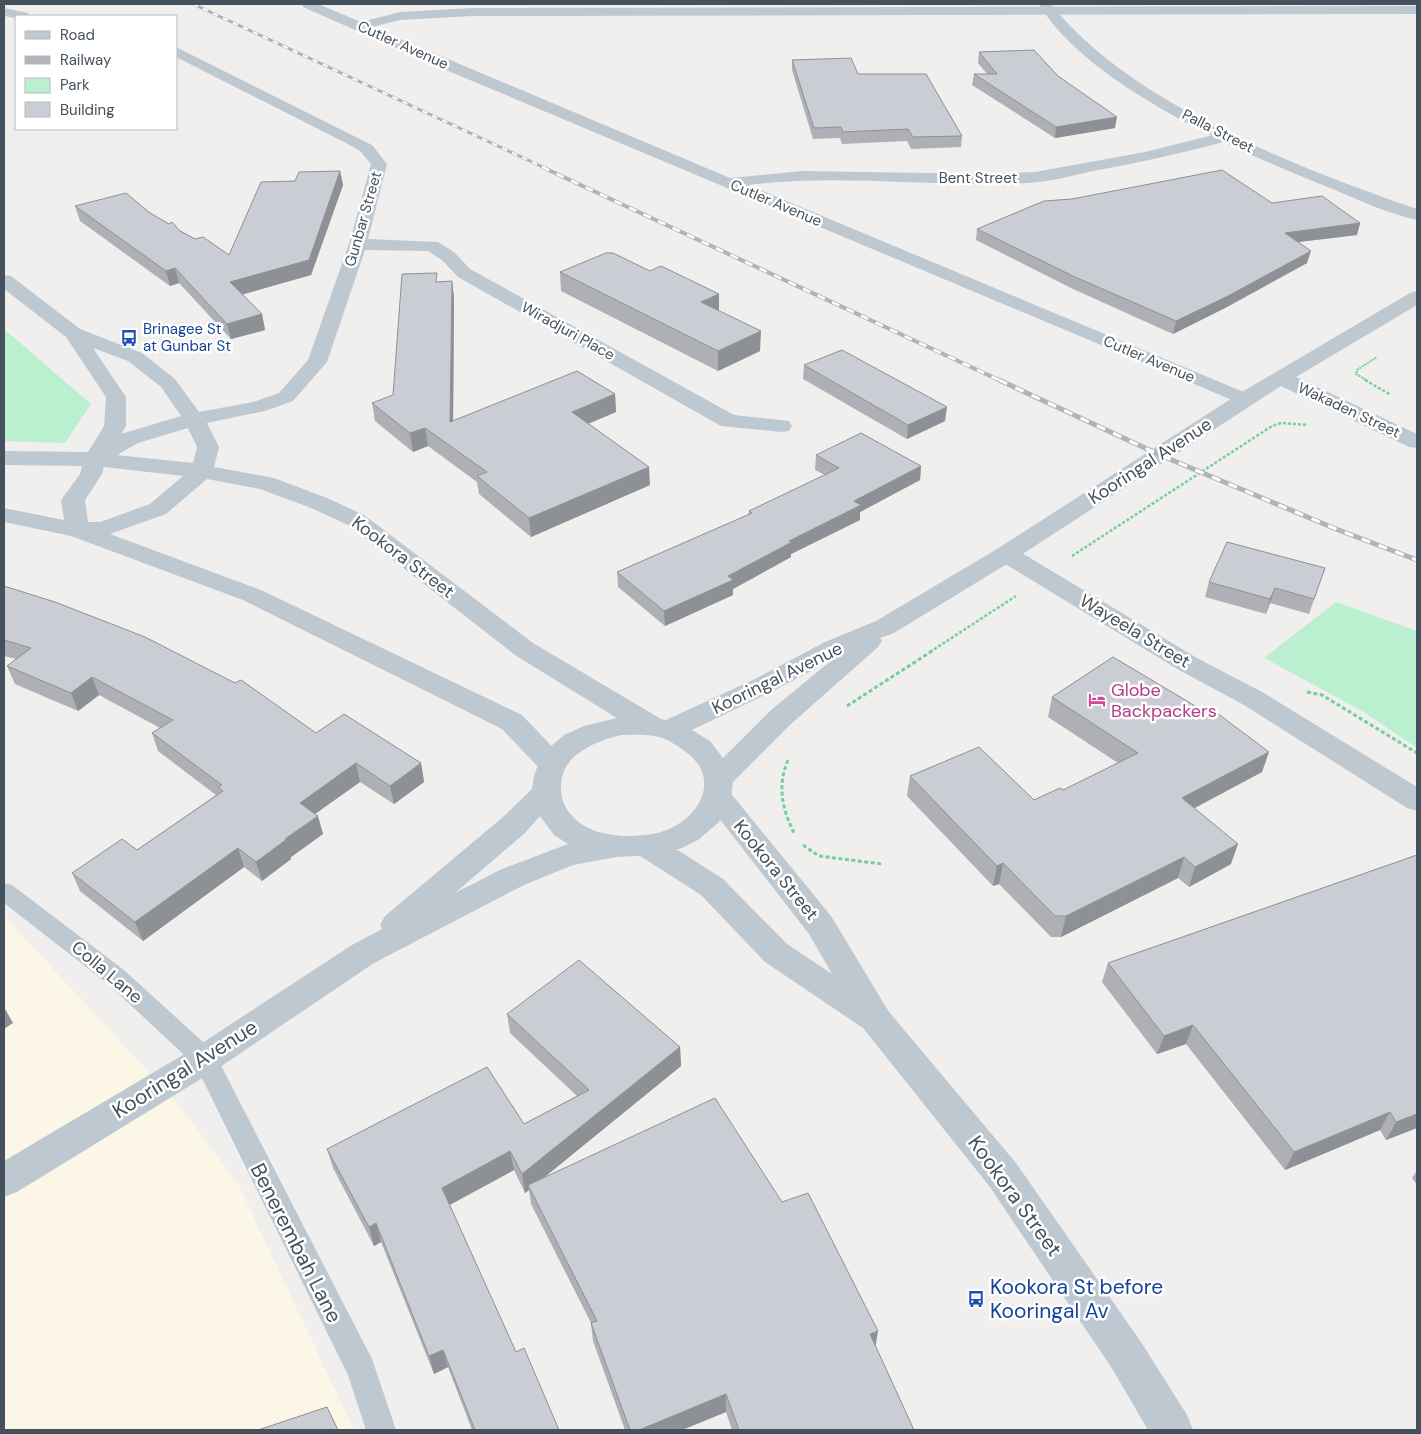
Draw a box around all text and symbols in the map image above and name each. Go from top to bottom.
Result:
legend [15,15,178,130]
street label: Cutler Avenue [354,16,452,74]
text: Road [60,25,95,45]
text: Railway [60,50,112,70]
text: Park [60,75,90,95]
text: Building [60,100,115,120]
street label: Palla Street [1179,104,1257,158]
street label: Bent Street [939,168,1017,188]
street label: Gunbar Street [340,169,386,269]
street label: Cutler Avenue [727,175,825,231]
street label: Wiradjuri Place [518,297,618,365]
place label: Brinagee St at Gunbar St [143,319,231,356]
bus stop icon: Brinagee St at Gunbar St [119,328,139,348]
street label: Cutler Avenue [1100,331,1198,387]
street label: Wakaden Street [1295,378,1403,442]
street label: Kooringal Avenue [1084,412,1216,510]
street label: Kookora Street [347,511,459,603]
street label: Wayeela Street [1075,588,1195,674]
street label: Kooringal Avenue [708,636,846,720]
place label: Globe Backpackers [1111,678,1217,723]
hotel icon: Globe Backpackers [1087,690,1107,710]
street label: Kookora Street [728,815,824,925]
street label: Colla Lane [66,935,148,1009]
street label: Kooringal Avenue [107,1013,263,1125]
street label: Kookora Street [962,1130,1068,1262]
street label: Benerembah Lane [244,1159,348,1328]
place label: Kookora St before Kooringal Av [990,1273,1163,1325]
bus stop icon: Kookora St before Kooringal Av [966,1289,986,1309]

